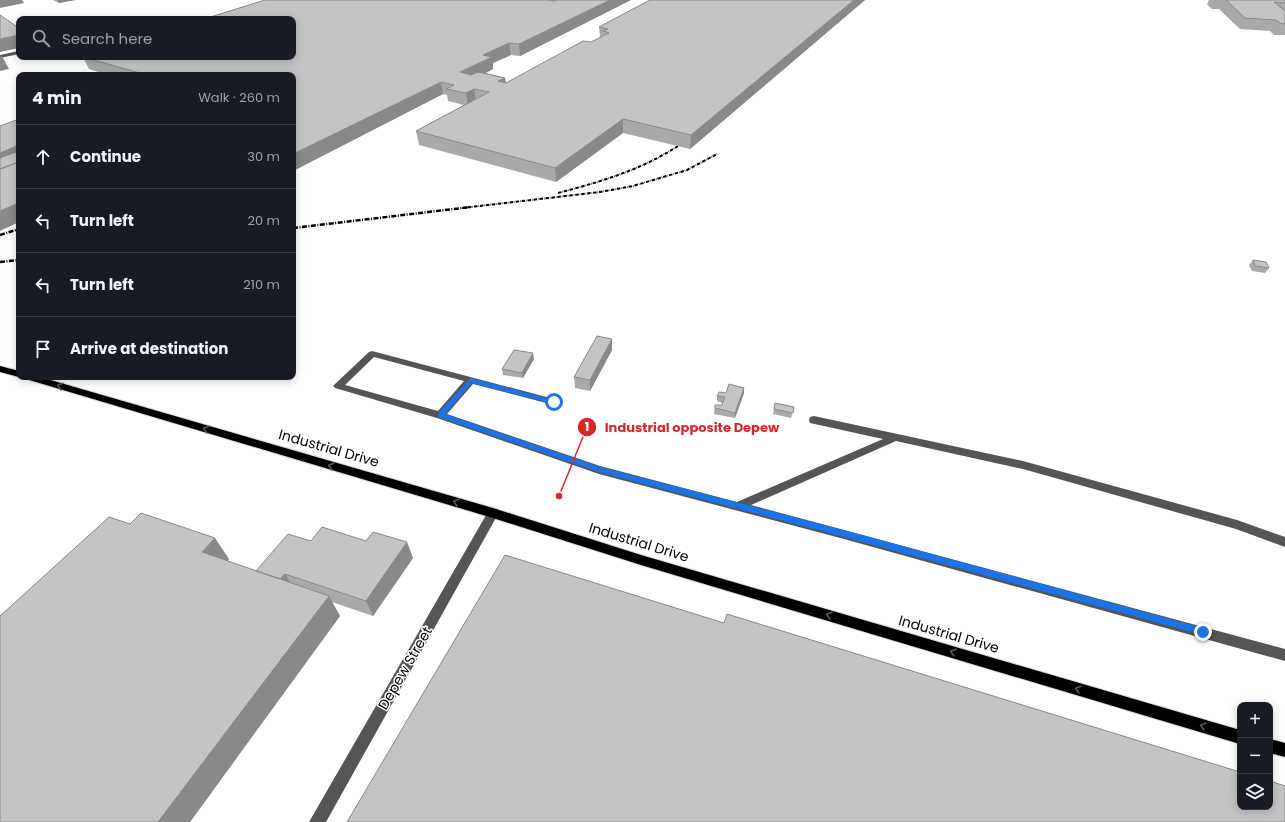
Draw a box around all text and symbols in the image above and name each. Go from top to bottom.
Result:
search box [16,16,296,60]
icon: search [30,27,52,49]
text: Search here [62,28,152,49]
text: 4 min [32,86,82,110]
text: Walk · 260 m [198,88,280,107]
icon: ahead [32,146,54,168]
text: Continue [70,146,141,167]
text: 30 m [247,147,280,166]
icon: left [32,210,54,232]
text: Turn left [70,210,134,231]
text: 20 m [247,211,280,230]
icon: left [32,274,54,296]
text: Turn left [70,274,134,295]
text: 210 m [243,275,280,294]
icon: arrive [32,338,54,360]
text: Arrive at destination [70,338,228,359]
one-way arrow [57,382,64,391]
route start [545,393,563,411]
callout: Industrial opposite Depew [577,415,787,440]
text: 1 [585,418,589,435]
text: Industrial opposite Depew [605,418,780,437]
street label: Industrial Drive [276,424,382,472]
one-way arrow [203,425,210,434]
one-way arrow [328,462,335,471]
one-way arrow [452,498,459,507]
street label: Industrial Drive [587,517,692,567]
street label: Industrial Drive [896,610,1002,658]
one-way arrow [825,611,832,620]
street label: Depew Street [373,623,437,713]
route end [1194,623,1212,641]
one-way arrow [950,648,957,657]
one-way arrow [1075,685,1082,694]
map controls [1237,702,1273,810]
button: + [1237,702,1273,738]
one-way arrow [1199,722,1206,731]
button: − [1237,738,1273,774]
button: layers [1237,774,1273,810]

